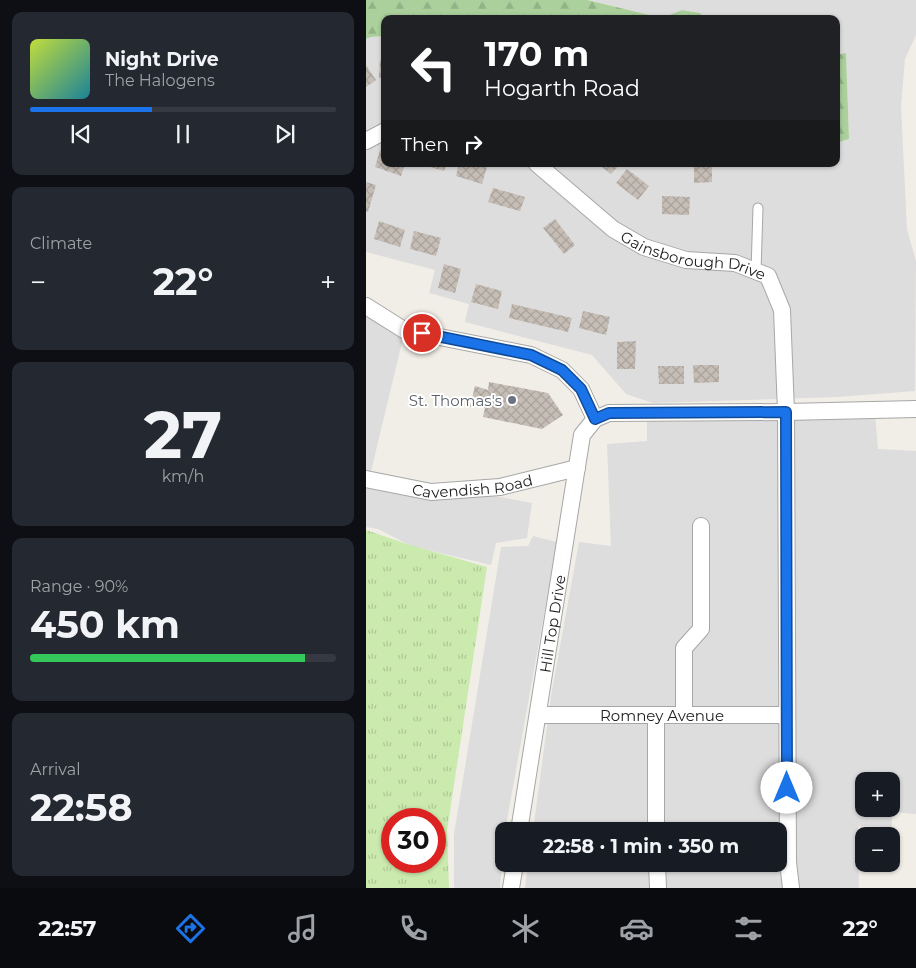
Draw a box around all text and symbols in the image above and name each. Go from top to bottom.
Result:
text: 170 m [484,32,589,75]
icon: left [401,35,466,100]
text: Night Drive [105,48,219,71]
text: The Halogens [105,71,215,90]
text: Hogarth Road [484,75,640,102]
icon: previous [67,120,95,148]
icon: pause [169,120,197,148]
icon: next [271,120,299,148]
icon: right [459,130,487,158]
text: Then [401,133,449,156]
street label: Gainsborough Drive [617,226,769,284]
text: Climate [30,234,92,253]
text: 22° [153,258,213,305]
text: − [30,265,46,299]
text: + [320,265,336,299]
pin [401,312,443,354]
icon: arrive [408,319,436,347]
place label: St. Thomas's [409,391,502,410]
marker: St. Thomas's [506,394,518,406]
text: 27 [144,395,222,474]
text: km/h [162,467,204,486]
street label: Cavendish Road [411,470,534,501]
street label: Hill Top Drive [535,573,569,674]
text: Range · 90% [30,577,128,596]
text: 450 km [30,601,180,648]
street label: Romney Avenue [600,706,724,725]
text: Arrival [30,760,80,779]
position arrow [760,761,812,813]
map controls [855,772,900,872]
button: + [855,772,900,817]
text: 22:58 [30,784,133,831]
speed limit sign: 30 [381,808,446,873]
button: − [855,827,900,872]
text: 22:58 · 1 min · 350 m [543,835,739,858]
icon: directions [173,911,208,946]
icon: music [285,911,320,946]
icon: phone [396,911,431,946]
icon: climate [508,911,543,946]
icon: car [619,911,654,946]
icon: filters [731,911,766,946]
text: 22:57 [38,915,96,942]
text: 22° [843,915,878,942]

